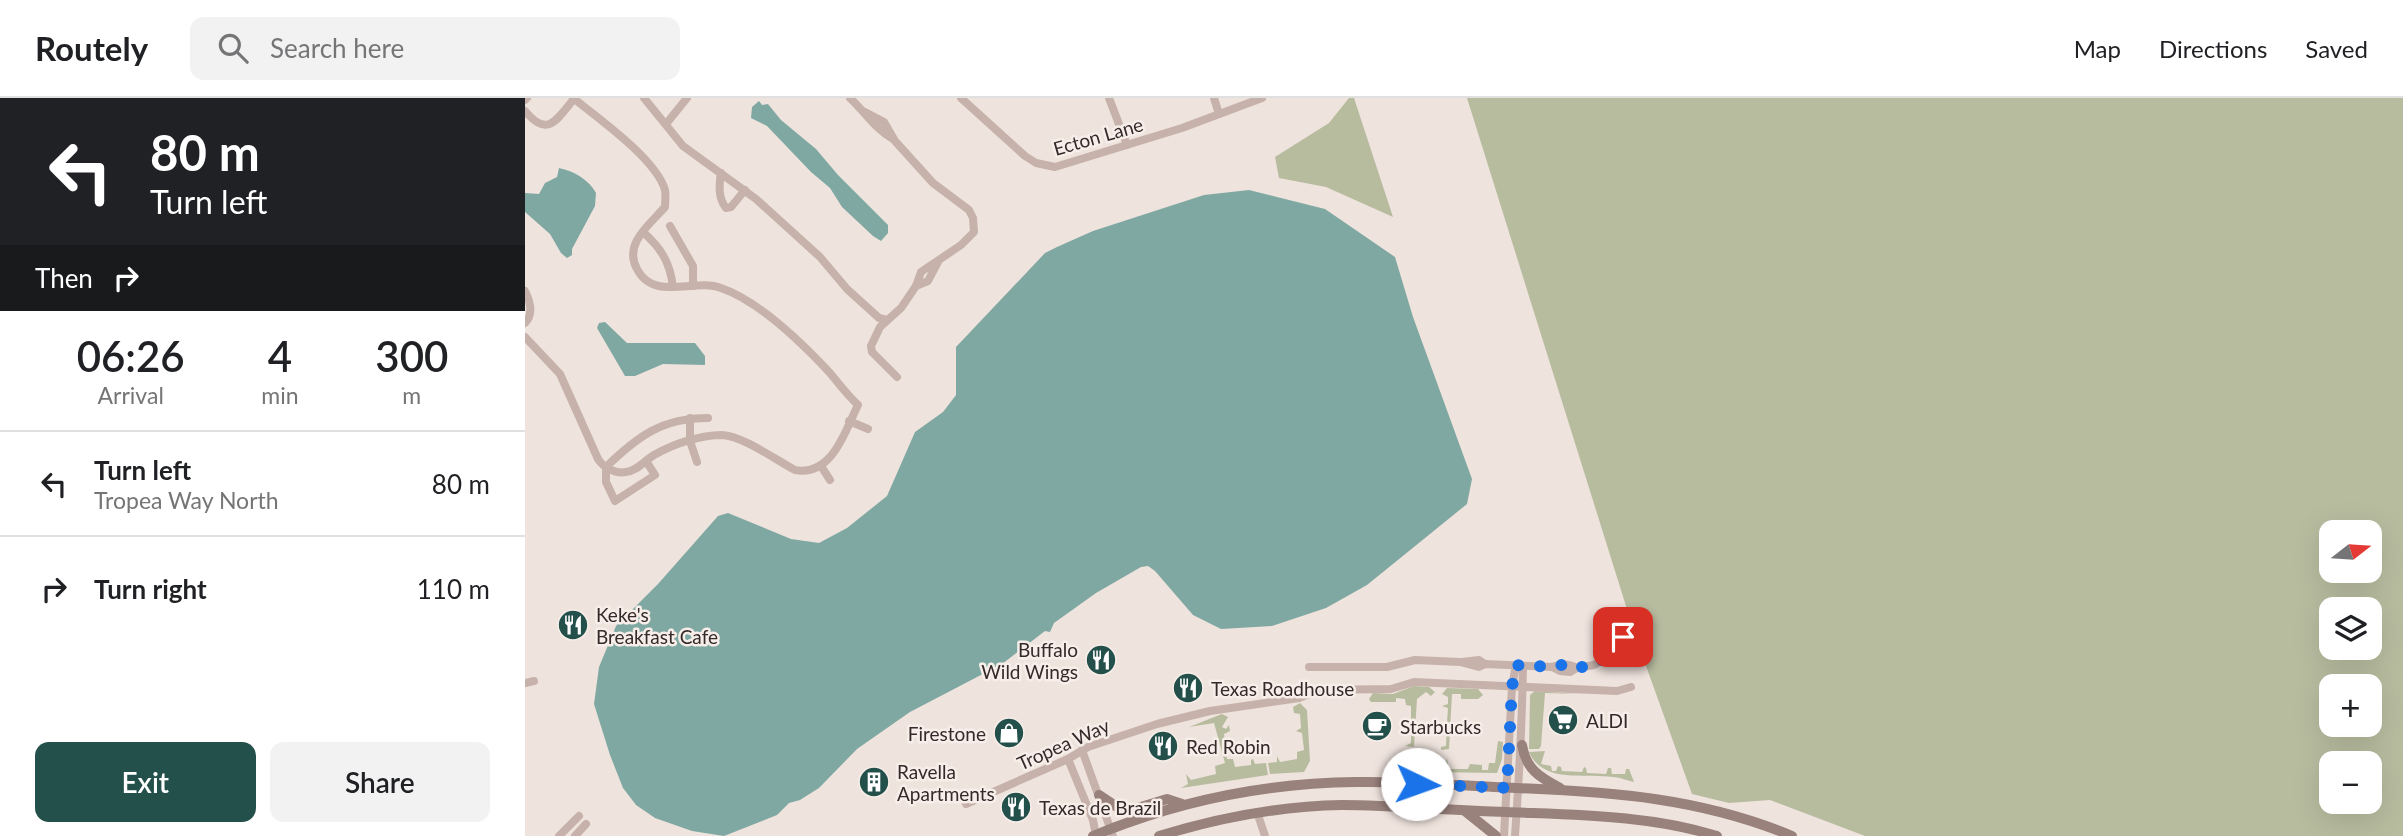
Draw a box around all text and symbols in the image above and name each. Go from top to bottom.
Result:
search box [190,17,680,80]
text: Routely [35,28,148,68]
icon: search [214,29,252,67]
text: Search here [270,32,404,64]
text: Map [2074,34,2121,63]
text: Directions [2159,34,2267,63]
text: Saved [2305,34,2368,63]
street label: Ecton Lane [1050,112,1146,160]
text: 80 m [150,123,260,181]
icon: left [35,126,126,217]
text: Turn left [150,182,267,221]
icon: right [107,259,145,297]
text: Then [35,262,93,294]
text: 06:26 [77,331,185,381]
text: 4 [268,331,292,381]
text: 300 [375,331,448,381]
text: Arrival [98,381,164,409]
text: min [261,381,299,409]
text: m [402,381,421,409]
text: Turn left [94,454,191,486]
icon: left [35,465,73,503]
text: 80 m [432,468,490,500]
text: Tropea Way North [94,486,279,514]
north arrow [2319,520,2382,583]
map controls [2319,520,2382,814]
icon: right [35,570,73,608]
text: Turn right [94,573,207,605]
text: 110 m [417,573,490,605]
button: layers [2319,597,2382,660]
place label: Keke's Breakfast Cafe [596,603,718,648]
pin [1593,607,1653,667]
restaurant icon: Keke's Breakfast Cafe [556,608,590,642]
icon: arrive [1604,618,1642,656]
place label: Buffalo Wild Wings [981,638,1078,683]
restaurant icon: Buffalo Wild Wings [1084,643,1118,677]
restaurant icon: Texas Roadhouse [1171,671,1205,705]
button: + [2319,674,2382,737]
place label: Texas Roadhouse [1211,677,1354,700]
supermarket icon: ALDI [1546,703,1580,737]
cafe icon: Starbucks [1360,709,1394,743]
place label: ALDI [1586,709,1628,732]
street label: Tropea Way [1013,713,1113,775]
place label: Starbucks [1400,715,1481,738]
shop icon: Firestone [992,716,1026,750]
place label: Firestone [908,722,986,745]
restaurant icon: Red Robin [1146,729,1180,763]
place label: Red Robin [1186,735,1271,758]
button: Exit [35,742,256,822]
button: Share [270,742,490,822]
position arrow [1380,747,1454,821]
button: − [2319,751,2382,814]
place label: Ravella Apartments [897,760,995,805]
building icon: Ravella Apartments [857,765,891,799]
restaurant icon: Texas de Brazil [999,790,1033,824]
place label: Texas de Brazil [1039,796,1161,819]

